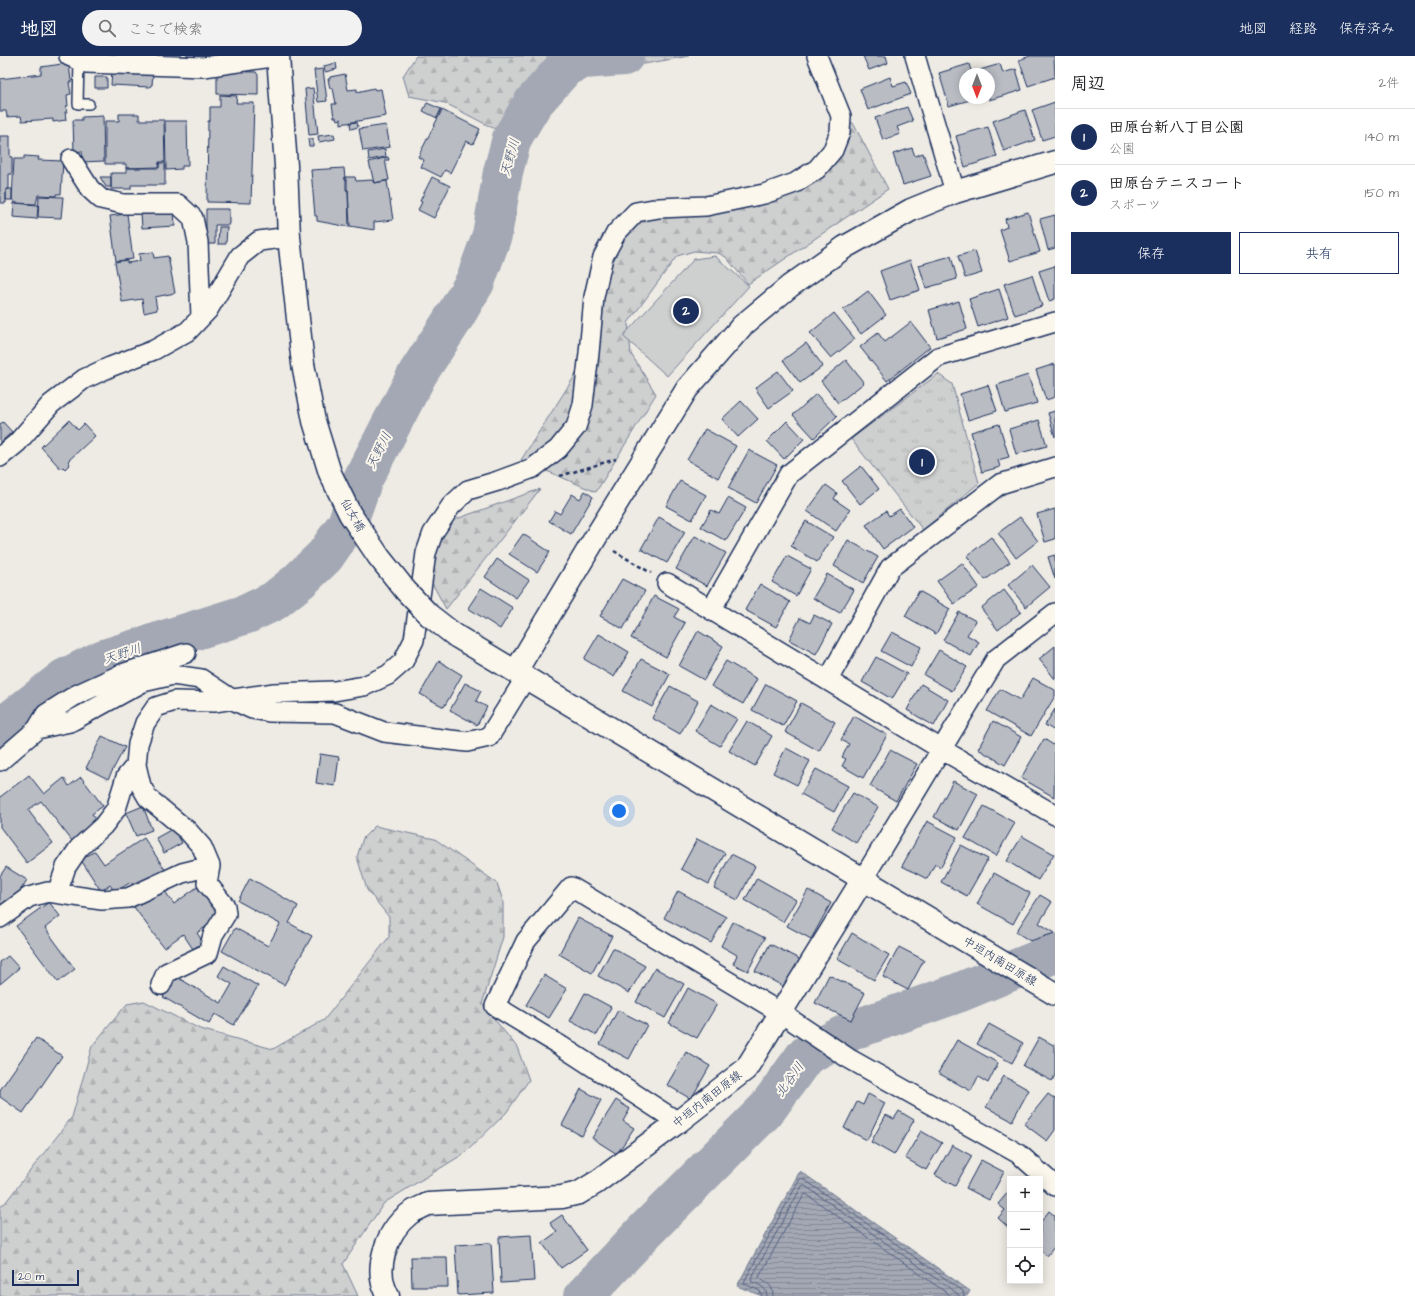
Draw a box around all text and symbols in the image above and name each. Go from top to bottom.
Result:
search box [82,10,362,46]
text: 地図 [20,16,58,43]
icon: search [96,17,118,39]
text: ここで検索 [128,19,203,40]
text: 地図 [1239,19,1267,39]
text: 経路 [1289,19,1317,39]
text: 保存済み [1339,19,1395,39]
north arrow [959,68,995,104]
text: 周辺 [1071,72,1105,96]
text: 2件 [1379,74,1399,92]
text: 田原台新八丁目公園 [1109,117,1244,138]
text: 1 [1083,128,1085,146]
text: 140 m [1365,128,1399,146]
water label: 天野川 [496,136,524,179]
text: 公園 [1109,140,1135,158]
text: 田原台テニスコート [1109,173,1244,194]
text: 2 [1080,184,1088,202]
text: 150 m [1365,184,1399,202]
text: スポーツ [1109,196,1161,214]
button: 保存 [1071,232,1231,274]
button: 共有 [1239,232,1399,274]
pin: 2 [673,296,699,326]
water label: 天野川 [362,429,396,472]
pin: 1 [909,447,935,477]
street label: 仙女橋 [336,495,369,535]
water label: 天野川 [101,639,144,669]
your location [609,801,629,821]
street label: 中垣内南田原線 [959,933,1040,990]
water label: 北谷川 [771,1059,809,1101]
street label: 中垣内南田原線 [669,1067,746,1132]
map controls [1007,1176,1043,1284]
button: + [1007,1176,1043,1212]
button: − [1007,1212,1043,1248]
button: locate [1007,1248,1043,1284]
scale bar [12,1268,79,1287]
text: 20 m [18,1269,44,1284]

